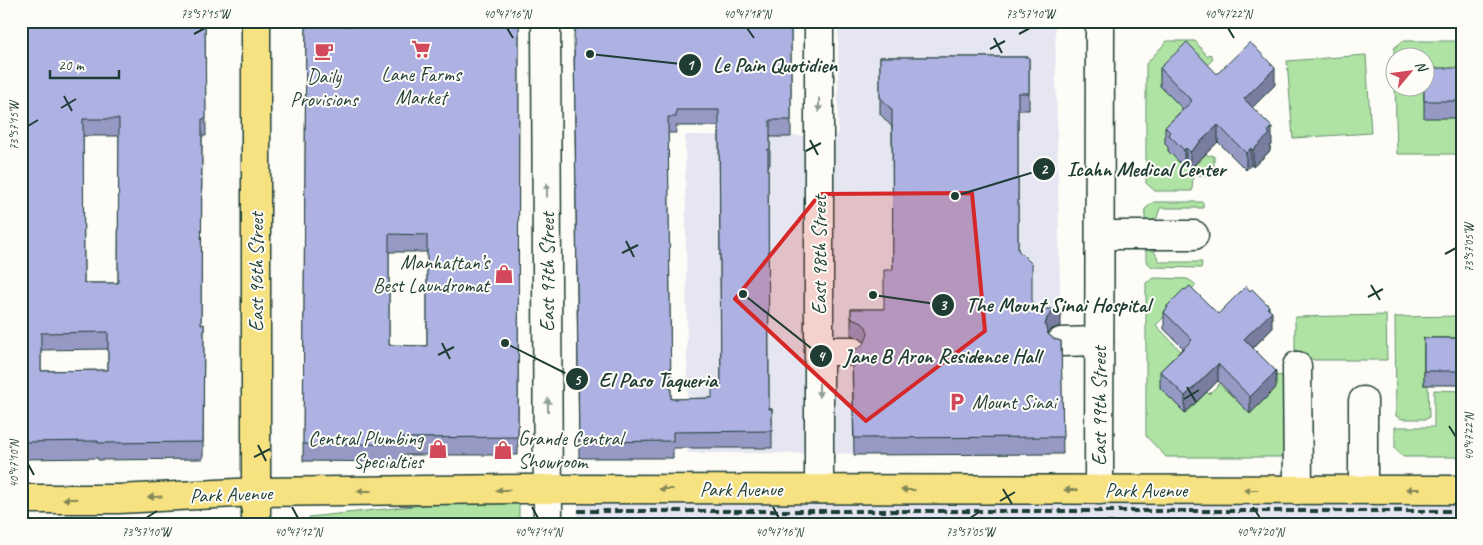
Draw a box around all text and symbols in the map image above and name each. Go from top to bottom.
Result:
text: 73°57'15"W [181,6,232,22]
text: 40°47'16"N [483,6,532,22]
text: 40°47'18"N [723,6,772,22]
text: 73°57'10"W [1006,6,1057,22]
text: 40°47'22"N [1204,6,1253,22]
supermarket icon: Lane Farms Market [410,38,432,60]
cafe icon: Daily Provisions [313,40,335,62]
callout: Le Pain Quotidien [678,47,847,83]
scale bar [50,48,119,80]
north arrow [1386,48,1436,98]
text: Le Pain Quotidien [713,52,838,78]
text: 20 m [58,56,85,75]
text: 1 [687,56,696,75]
text: N [1411,58,1432,76]
place label: Lane Farms Market [381,62,463,110]
place label: Daily Provisions [290,64,360,112]
one-way arrow [815,97,823,113]
text: 73°57'15"W [6,99,22,150]
callout: Icahn Medical Center [1031,151,1235,187]
text: Icahn Medical Center [1067,156,1228,182]
text: 2 [1041,160,1049,179]
one-way arrow [543,182,551,198]
street label: East 98th Street [807,193,832,315]
street label: East 96th Street [244,210,269,332]
street label: East 97th Street [535,210,560,332]
text: 73°57'05"W [1461,221,1477,272]
place label: Manhattan’s Best Laundromat [373,250,491,298]
shop icon: Manhattan’s Best Laundromat [493,263,515,285]
callout: The Mount Sinai Hospital [930,287,1160,323]
text: The Mount Sinai Hospital [966,292,1155,318]
text: 3 [940,296,948,315]
callout: Jane B Aron Residence Hall [808,338,1050,374]
text: Jane B Aron Residence Hall [842,343,1045,369]
street label: East 99th Street [1087,344,1112,466]
text: 4 [818,347,827,366]
callout: El Paso Taqueria [564,361,728,397]
text: El Paso Taqueria [599,367,719,393]
text: 5 [574,371,582,390]
one-way arrow [815,382,823,398]
place label: Mount Sinai [972,390,1059,415]
parking icon: Mount Sinai [946,391,968,413]
one-way arrow [544,397,552,413]
text: 40°47'22"N [1461,412,1477,461]
place label: Central Plumbing Specialties [308,426,425,474]
place label: Grande Central Showroom [518,426,626,474]
shop icon: Central Plumbing Specialties [427,438,449,460]
text: 40°47'10"N [6,439,22,488]
shop icon: Grande Central Showroom [492,439,514,461]
street label: Park Avenue [700,477,784,502]
street label: Park Avenue [1105,478,1189,503]
street label: Park Avenue [189,481,274,508]
one-way arrow [657,485,673,493]
one-way arrow [1405,485,1421,493]
one-way arrow [495,486,511,494]
one-way arrow [900,486,916,494]
one-way arrow [1062,486,1078,494]
one-way arrow [1242,486,1258,494]
one-way arrow [356,487,372,495]
one-way arrow [147,494,163,502]
one-way arrow [62,495,78,503]
text: 73°57'10"W [122,524,173,540]
text: 40°47'12"N [274,524,323,540]
text: 40°47'14"N [514,524,563,540]
text: 40°47'16"N [755,524,804,540]
text: 73°57'05"W [946,524,997,540]
text: 40°47'20"N [1236,524,1285,540]

